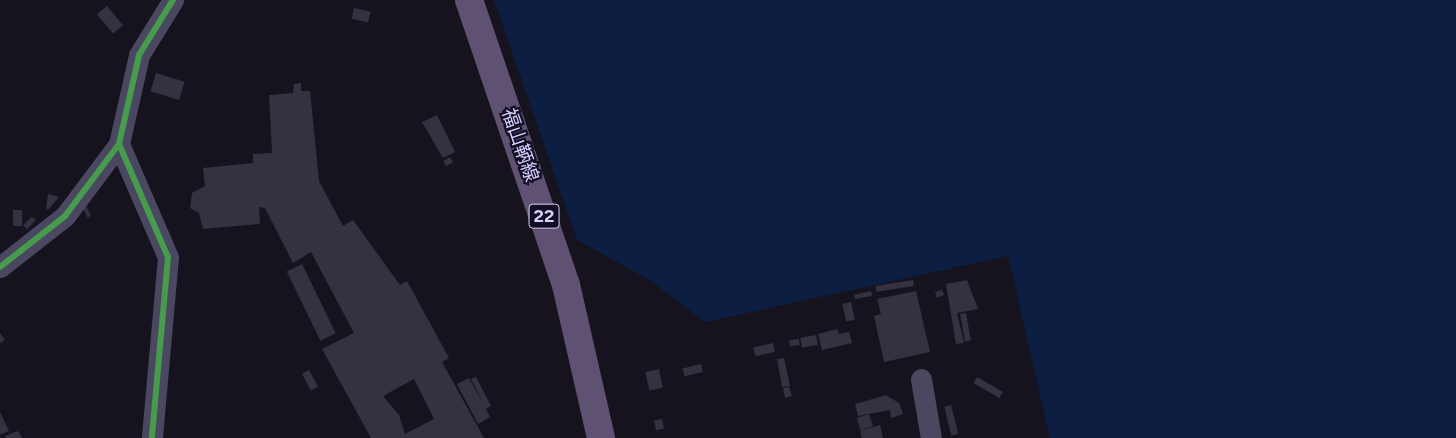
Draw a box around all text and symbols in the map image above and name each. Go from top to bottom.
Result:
street label: 福山鞆線 [497,105,543,185]
road number: 22 [528,200,560,232]

